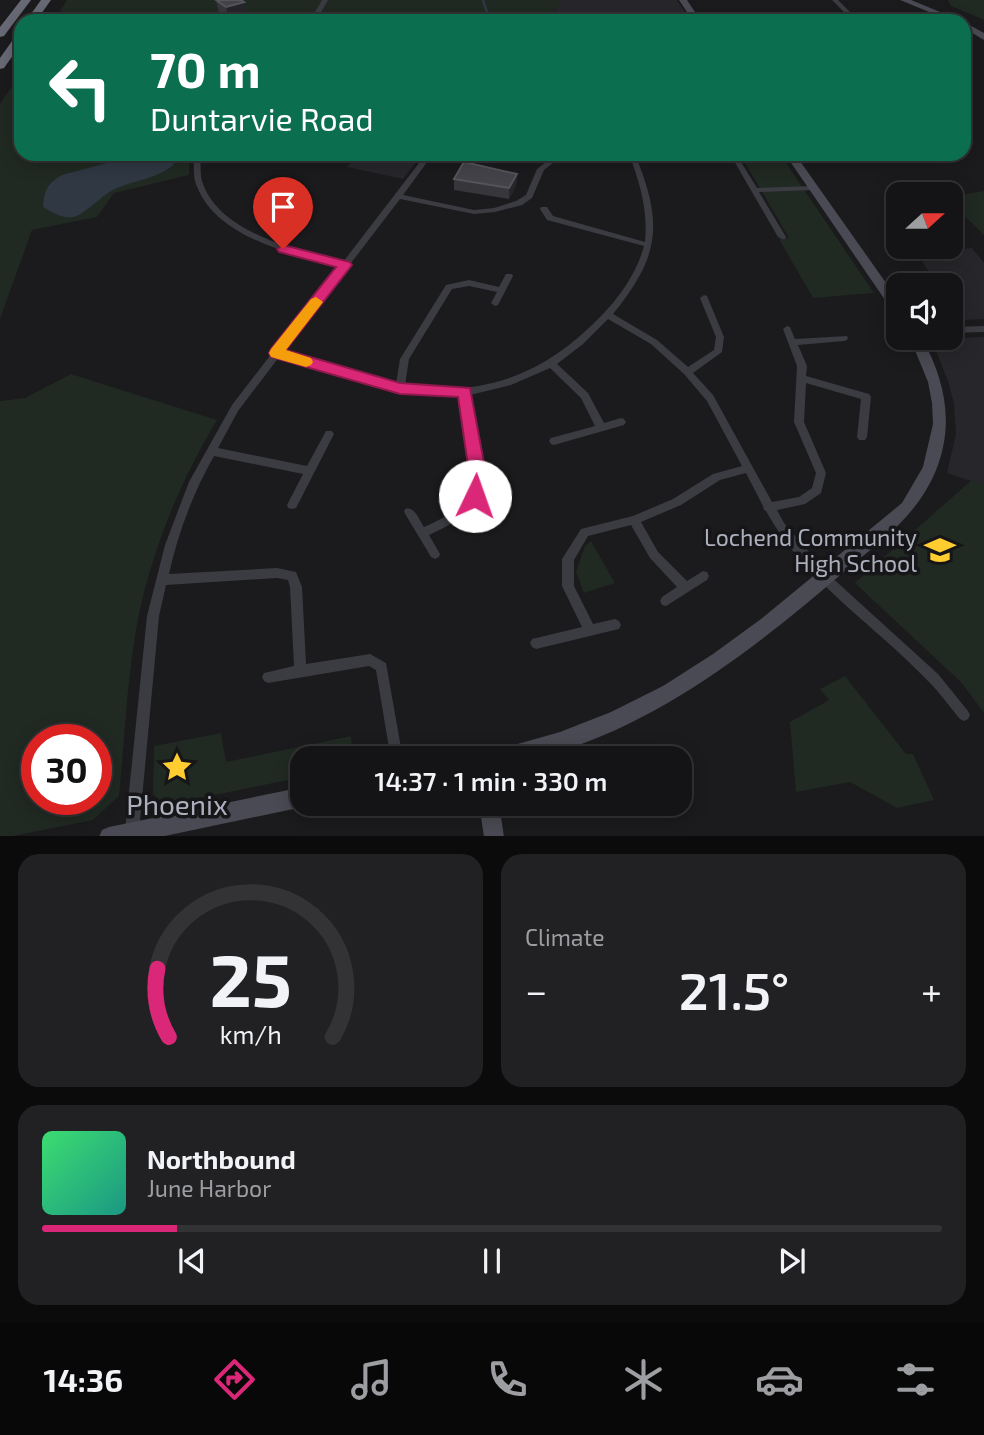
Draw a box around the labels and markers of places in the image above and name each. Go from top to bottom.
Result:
pin [253,177,313,249]
place label: Lochend Community High School [704,523,917,577]
school or university icon: Lochend Community High School [923,533,957,567]
place icon: Phoenix [160,750,194,784]
place label: Phoenix [126,787,228,821]

